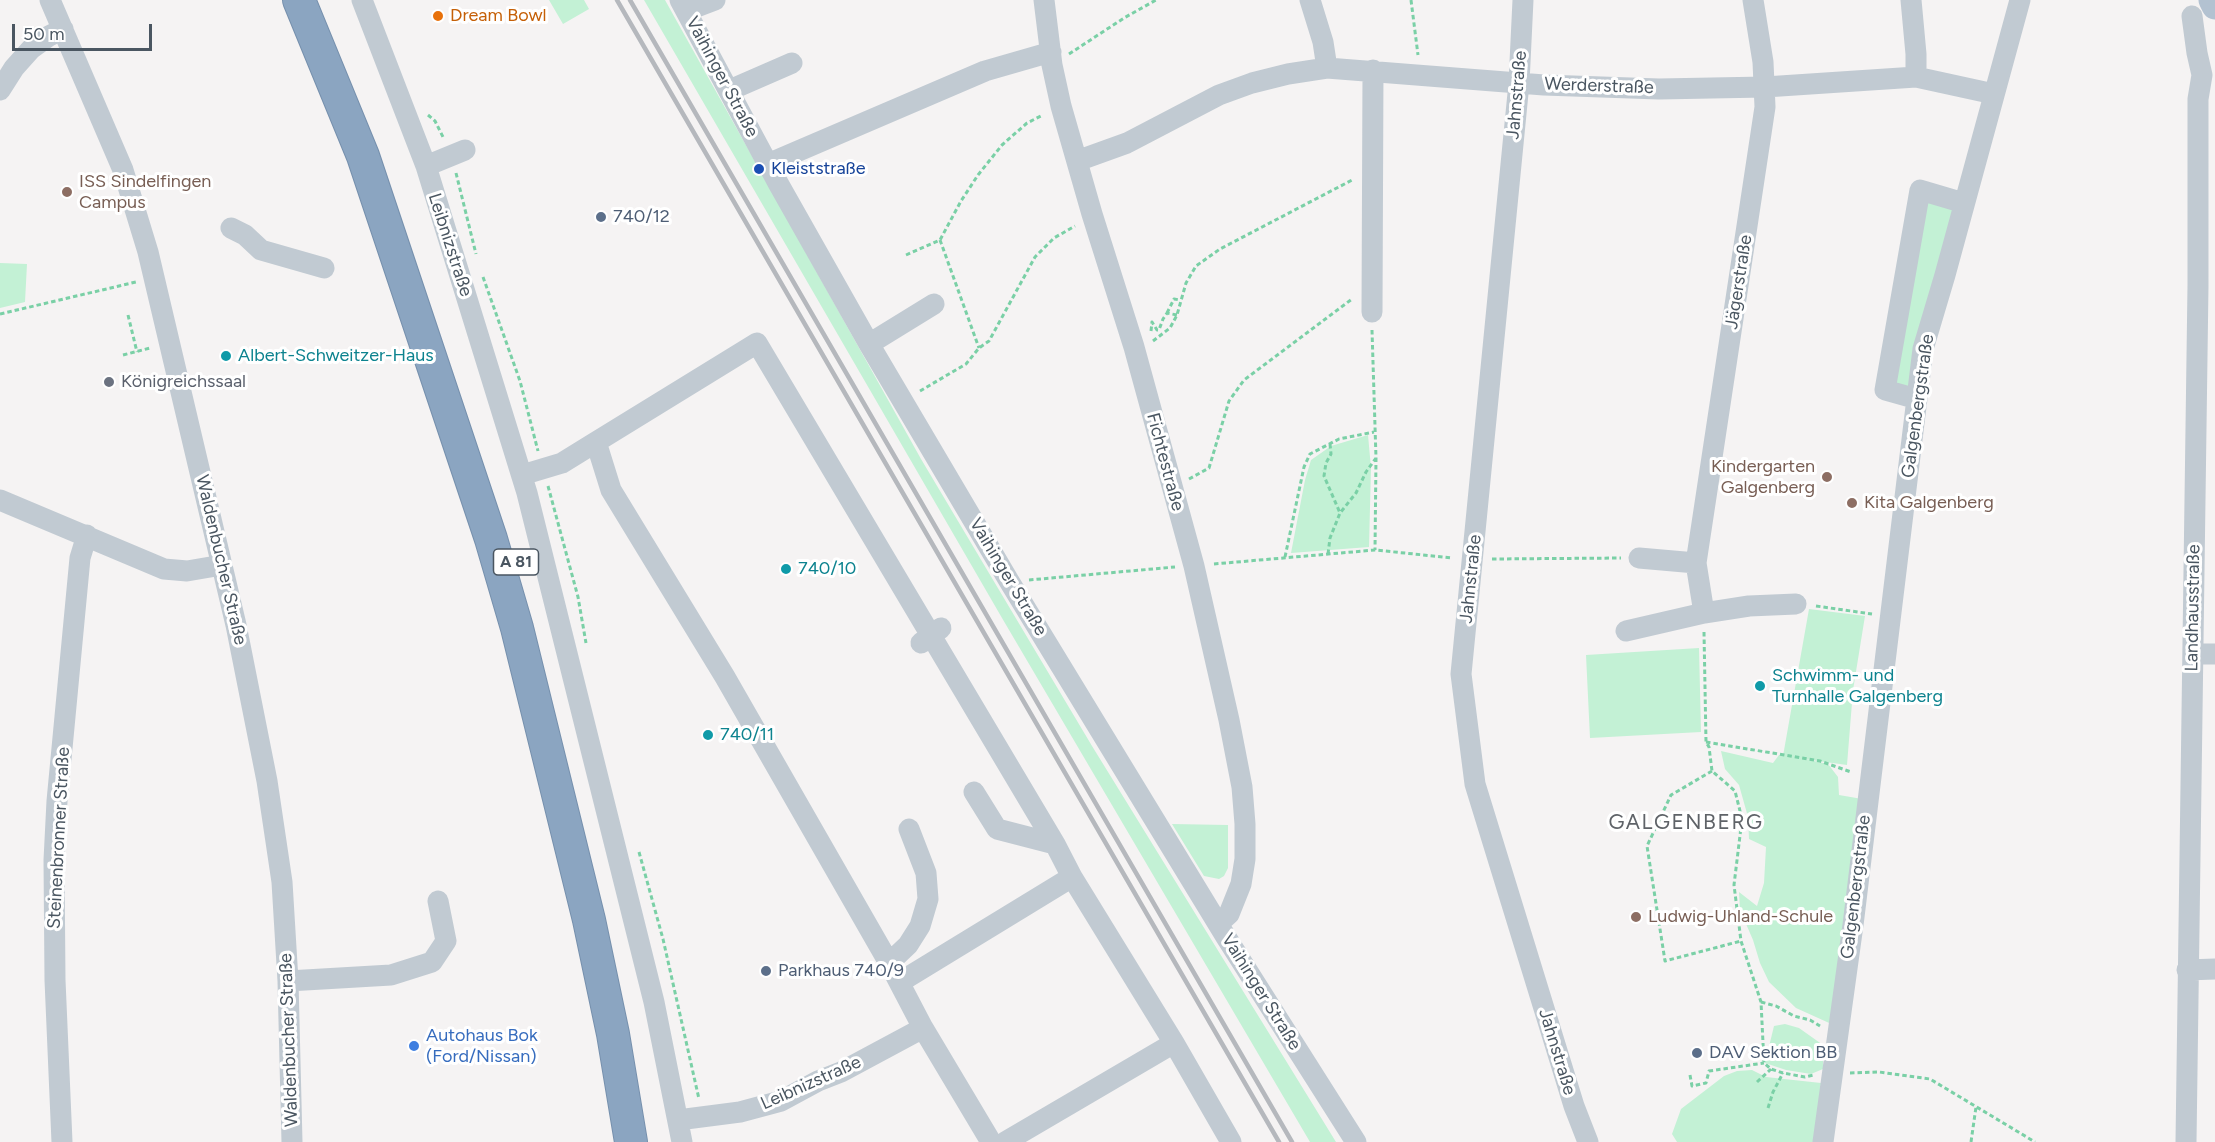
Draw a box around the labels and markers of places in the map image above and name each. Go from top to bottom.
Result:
place label: Dream Bowl [450,5,547,27]
marker: Dream Bowl [431,9,445,23]
place label: Kleiststraße [771,158,866,180]
marker: Kleiststraße [752,162,766,176]
place label: ISS Sindelfingen Campus [79,171,211,213]
marker: ISS Sindelfingen Campus [60,185,74,199]
place label: 740/12 [613,206,670,228]
marker: 740/12 [594,210,608,224]
place label: Albert-Schweitzer-Haus [238,345,434,367]
marker: Albert-Schweitzer-Haus [219,349,233,363]
place label: Königreichssaal [121,371,246,393]
marker: Königreichssaal [102,375,116,389]
place label: Kindergarten Galgenberg [1711,456,1815,498]
marker: Kindergarten Galgenberg [1820,470,1834,484]
place label: Kita Galgenberg [1864,492,1994,514]
marker: Kita Galgenberg [1845,496,1859,510]
place label: 740/10 [798,558,856,580]
marker: 740/10 [779,562,793,576]
place label: Schwimm- und Turnhalle Galgenberg [1772,665,1943,708]
marker: Schwimm- und Turnhalle Galgenberg [1753,679,1767,693]
place label: 740/11 [720,724,774,746]
marker: 740/11 [701,728,715,742]
place label: Ludwig-Uhland-Schule [1648,906,1833,928]
marker: Ludwig-Uhland-Schule [1629,910,1643,924]
place label: Parkhaus 740/9 [778,960,904,982]
marker: Parkhaus 740/9 [759,964,773,978]
place label: Autohaus Bok (Ford/Nissan) [426,1025,538,1068]
marker: Autohaus Bok (Ford/Nissan) [407,1039,421,1053]
place label: DAV Sektion BB [1709,1042,1837,1064]
marker: DAV Sektion BB [1690,1046,1704,1060]

